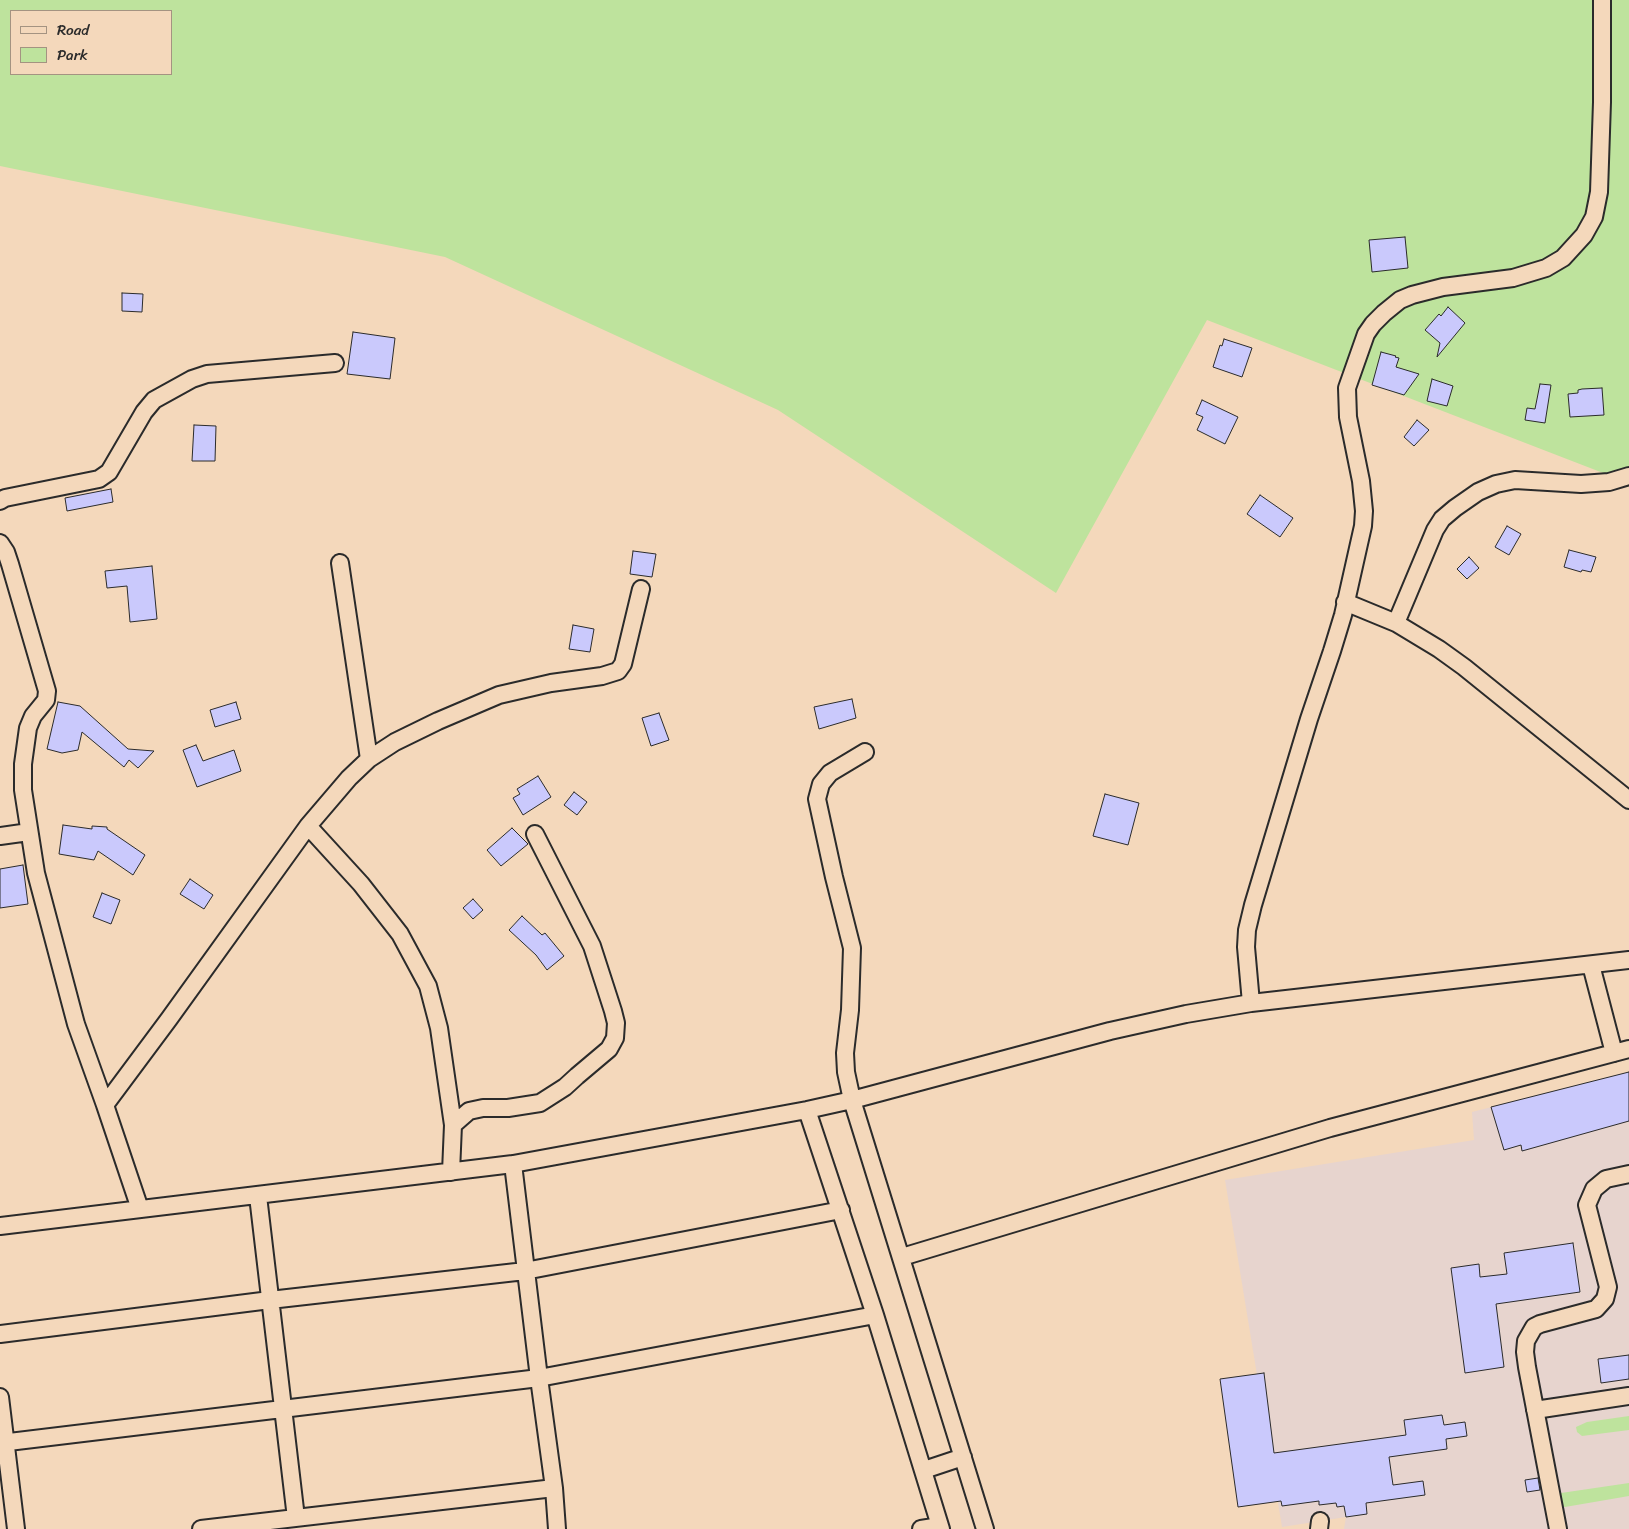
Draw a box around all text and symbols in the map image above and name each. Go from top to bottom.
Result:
legend [10,10,172,75]
text: Road [57,17,89,43]
text: Park [57,42,88,68]

